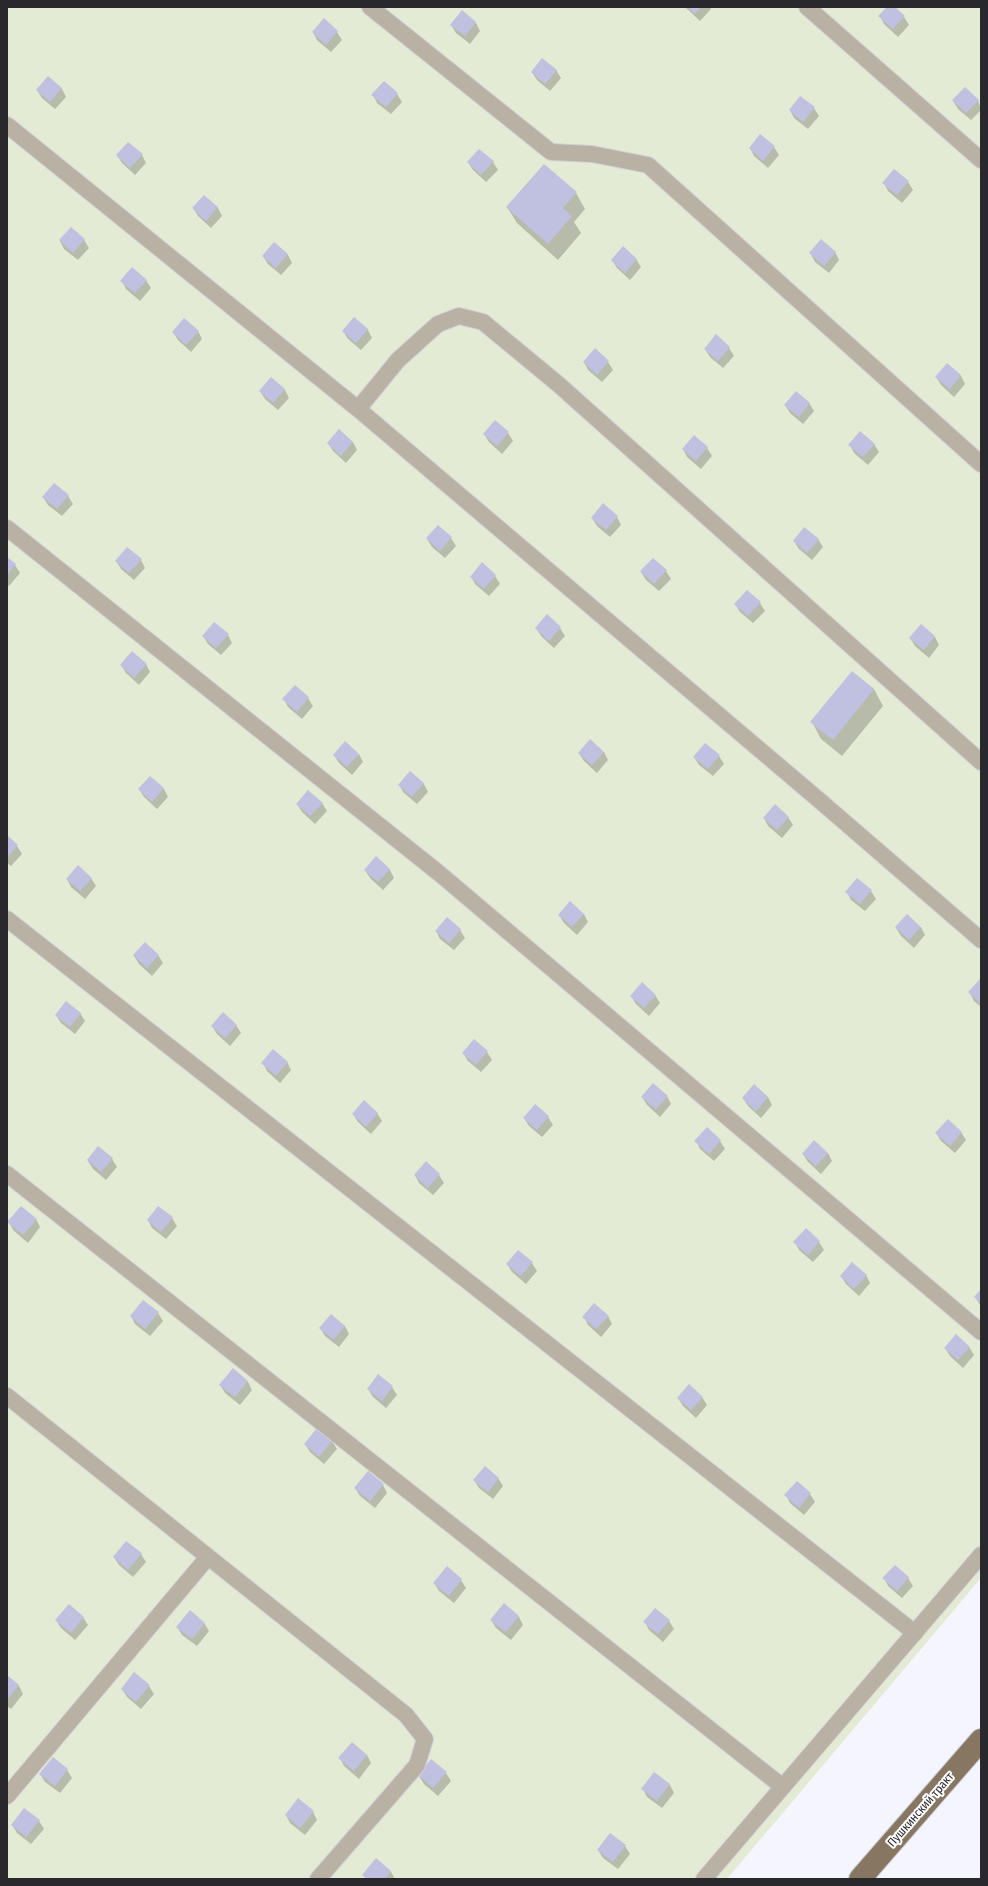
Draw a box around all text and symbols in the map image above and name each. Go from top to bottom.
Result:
street label: Пушкинский тракт [885,1770,957,1850]

